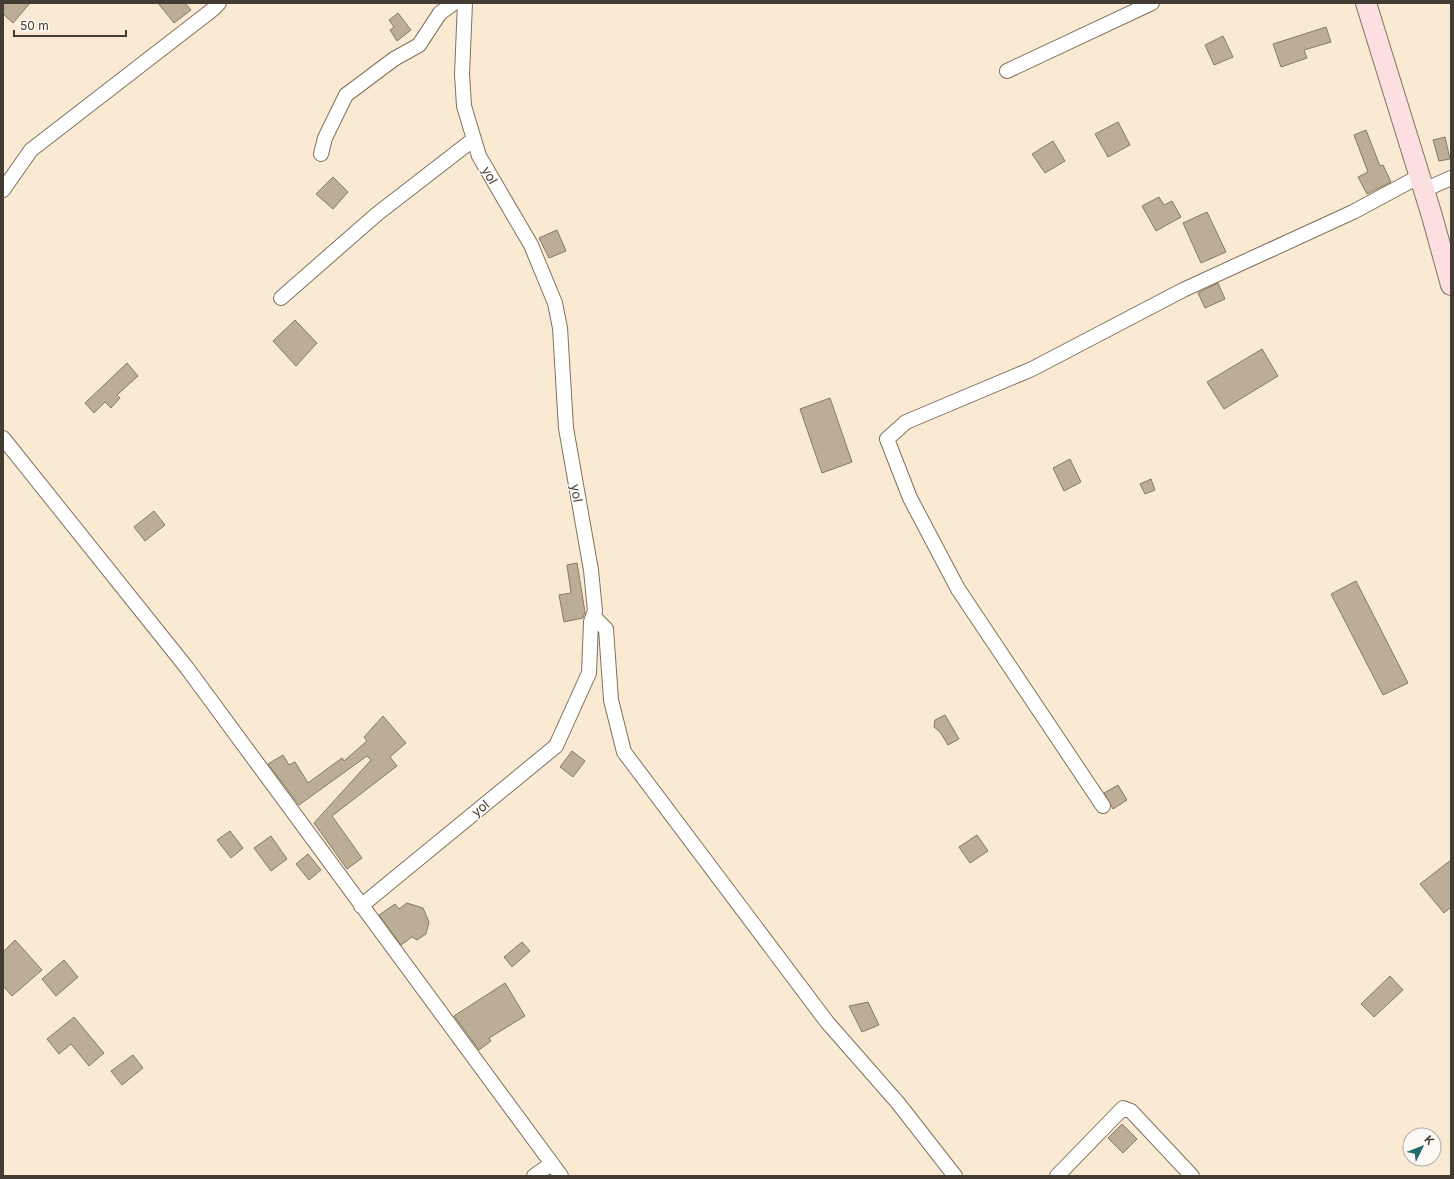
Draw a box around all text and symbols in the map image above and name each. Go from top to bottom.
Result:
scale bar [14,12,126,38]
text: 50 m [20,18,49,33]
street label: yol [479,163,501,187]
street label: yol [568,483,586,503]
street label: yol [468,796,492,820]
north arrow [1402,1127,1442,1167]
text: K [1421,1133,1437,1148]

